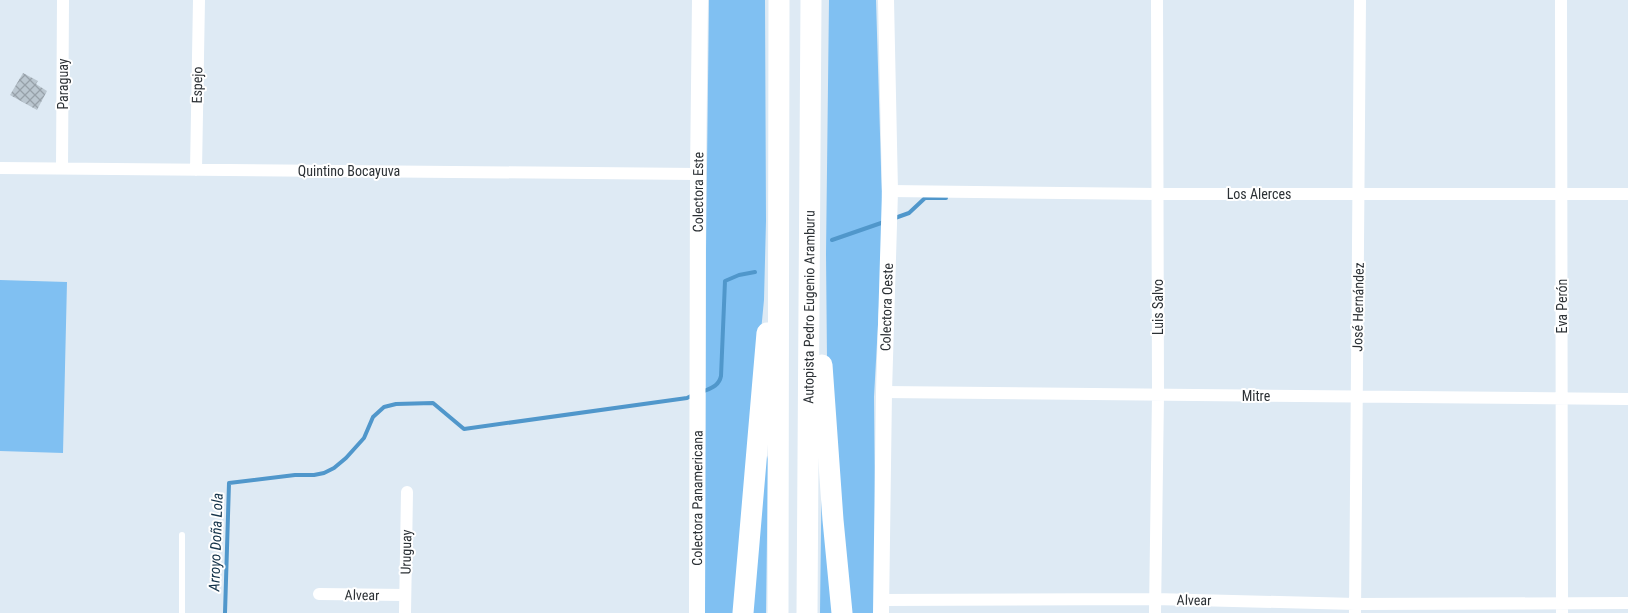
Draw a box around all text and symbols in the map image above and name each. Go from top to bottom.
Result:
street label: Paraguay [55,58,71,110]
street label: Espejo [189,66,205,104]
street label: Colectora Este [690,151,706,232]
street label: Quintino Bocayuva [298,163,400,179]
street label: Los Alerces [1227,186,1291,202]
street label: Autopista Pedro Eugenio Aramburu [800,210,818,404]
street label: Colectora Oeste [877,262,896,351]
street label: José Hernández [1349,262,1367,352]
street label: Luis Salvo [1150,279,1166,335]
street label: Eva Perón [1554,279,1570,333]
street label: Mitre [1242,388,1271,404]
street label: Colectora Panamericana [689,430,705,566]
water label: Arroyo Doña Lola [205,492,227,593]
street label: Uruguay [398,529,414,575]
street label: Alvear [344,587,380,603]
street label: Alvear [1176,592,1212,608]

